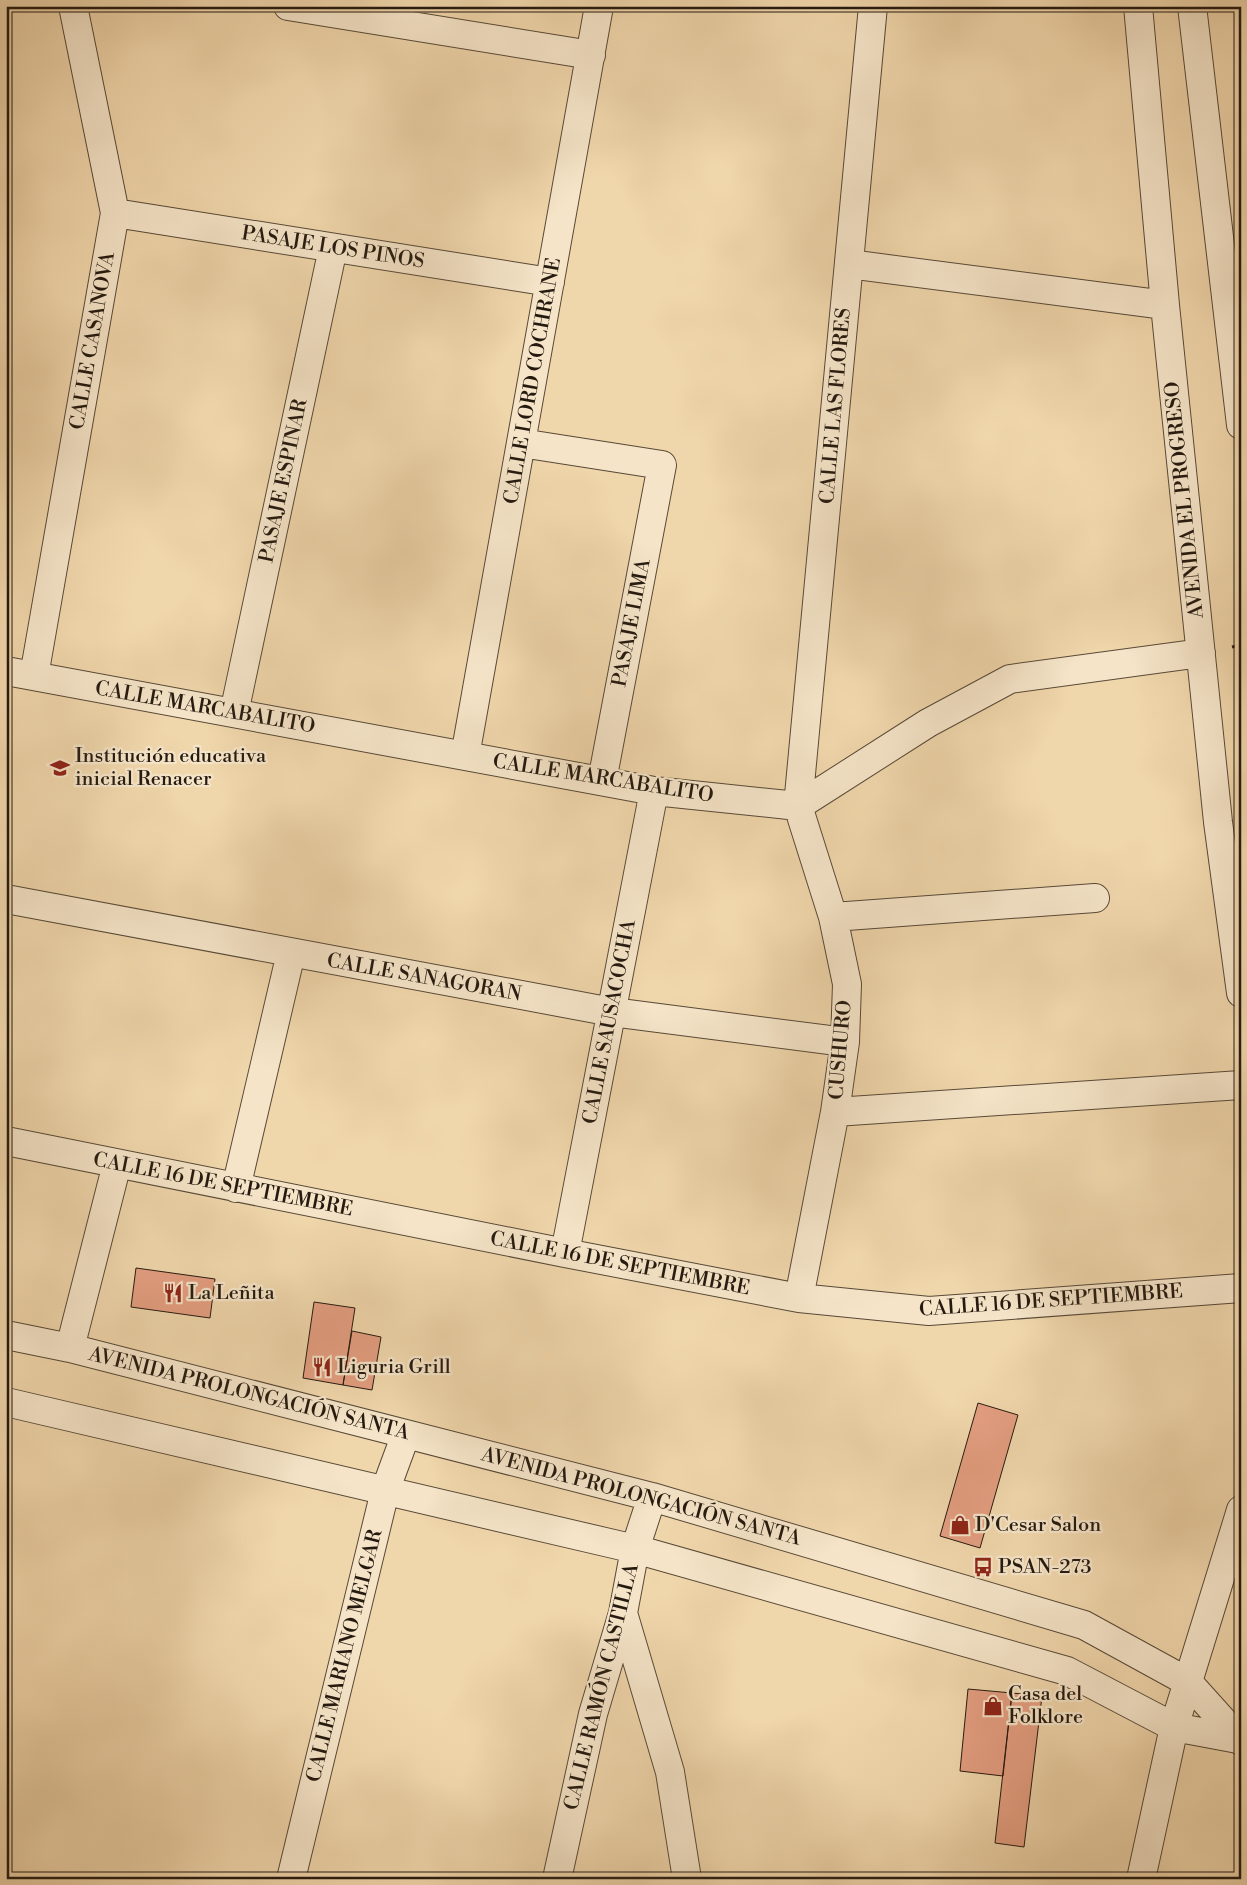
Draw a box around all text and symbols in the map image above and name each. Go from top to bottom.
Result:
street label: PASAJE LOS PINOS [240,221,426,275]
street label: CALLE CASANOVA [65,249,121,432]
street label: CALLE LORD COCHRANE [499,256,567,506]
street label: CALLE LAS FLORES [815,307,857,505]
street label: AVENIDA EL PROGRESO [1160,380,1210,621]
street label: PASAJE ESPINAR [254,396,314,565]
street label: PASAJE LIMA [607,556,657,689]
street label: CALLE MARCABALITO [93,676,317,740]
place label: Institución educativa inicial Renacer [75,744,267,792]
street label: CALLE MARCABALITO [491,749,715,809]
school or university icon: Institución educativa inicial Renacer [49,757,71,779]
street label: CALLE SAUSACOCHA [578,916,642,1126]
street label: CALLE SANAGORAN [325,949,523,1007]
street label: CUSHURO [824,999,858,1101]
street label: CALLE 16 DE SEPTIEMBRE [91,1148,355,1222]
street label: CALLE 16 DE SEPTIEMBRE [488,1227,752,1301]
street label: CALLE 16 DE SEPTIEMBRE [918,1279,1184,1323]
place label: La Leñita [188,1281,275,1306]
restaurant icon: La Leñita [162,1282,184,1304]
street label: AVENIDA PROLONGACIÓN SANTA [85,1341,413,1446]
place label: Liguria Grill [337,1355,451,1380]
restaurant icon: Liguria Grill [311,1356,333,1378]
street label: AVENIDA PROLONGACIÓN SANTA [478,1441,805,1552]
place label: D'Cesar Salon [975,1513,1101,1538]
shop icon: D'Cesar Salon [949,1514,971,1536]
street label: CALLE MARIANO MELGAR [301,1526,389,1785]
place label: PSAN-273 [998,1555,1092,1580]
bus stop icon: PSAN-273 [972,1556,994,1578]
street label: CALLE RAMÓN CASTILLA [558,1560,645,1813]
place label: Casa del Folklore [1008,1682,1083,1730]
shop icon: Casa del Folklore [982,1695,1004,1717]

